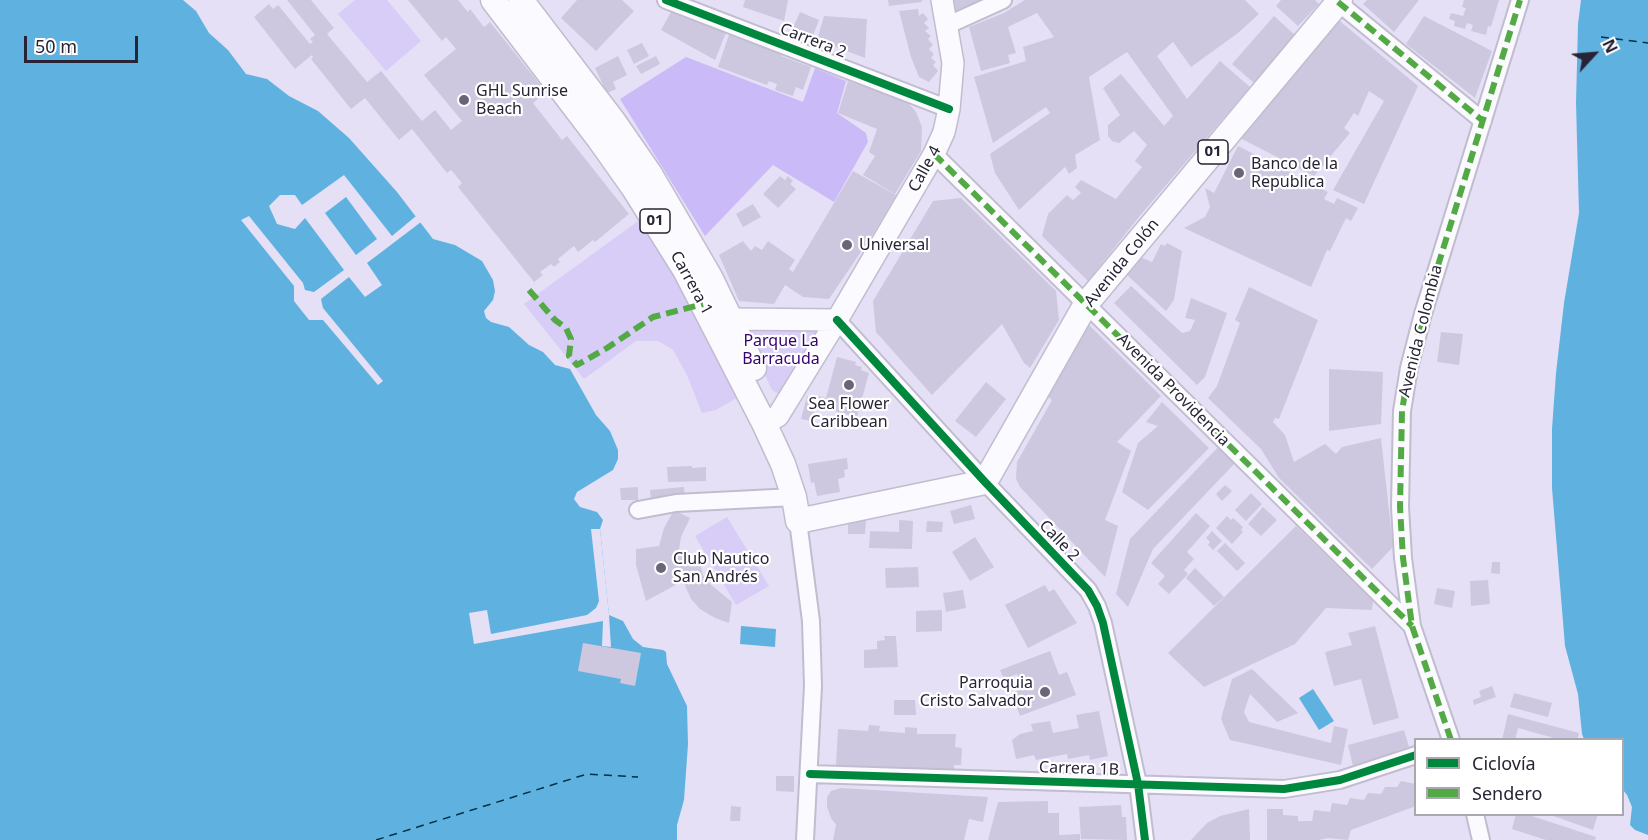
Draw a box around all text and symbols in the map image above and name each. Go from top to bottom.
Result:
street label: Carrera 2 [777,20,849,62]
scale bar [27,24,141,62]
north arrow [1564,24,1624,84]
text: 50 m [35,34,77,58]
text: N [1597,35,1623,57]
place label: GHL Sunrise Beach [476,81,568,119]
marker: GHL Sunrise Beach [457,93,471,107]
road number: 01 [1198,140,1228,164]
street label: Calle 4 [905,143,945,195]
place label: Banco de la Republica [1251,154,1338,192]
marker: Banco de la Republica [1232,166,1246,180]
road number: 01 [640,209,670,233]
street label: Avenida Colón [1081,215,1163,311]
place label: Universal [859,235,929,255]
marker: Universal [840,238,854,252]
street label: Carrera 1 [666,248,716,318]
street label: Avenida Colombia [1395,263,1447,399]
street label: Avenida Providencia [1113,330,1233,450]
park label: Parque La Barracuda [742,331,820,369]
marker: Sea Flower Caribbean [842,378,856,392]
place label: Sea Flower Caribbean [809,394,889,432]
street label: Calle 2 [1035,516,1083,566]
place label: Club Nautico San Andrés [673,549,769,587]
marker: Club Nautico San Andrés [654,561,668,575]
place label: Parroquia Cristo Salvador [920,673,1033,711]
marker: Parroquia Cristo Salvador [1038,685,1052,699]
legend [1414,738,1624,816]
text: Ciclovía [1472,751,1536,775]
street label: Carrera 1B [1039,758,1119,780]
text: Sendero [1472,781,1542,805]

